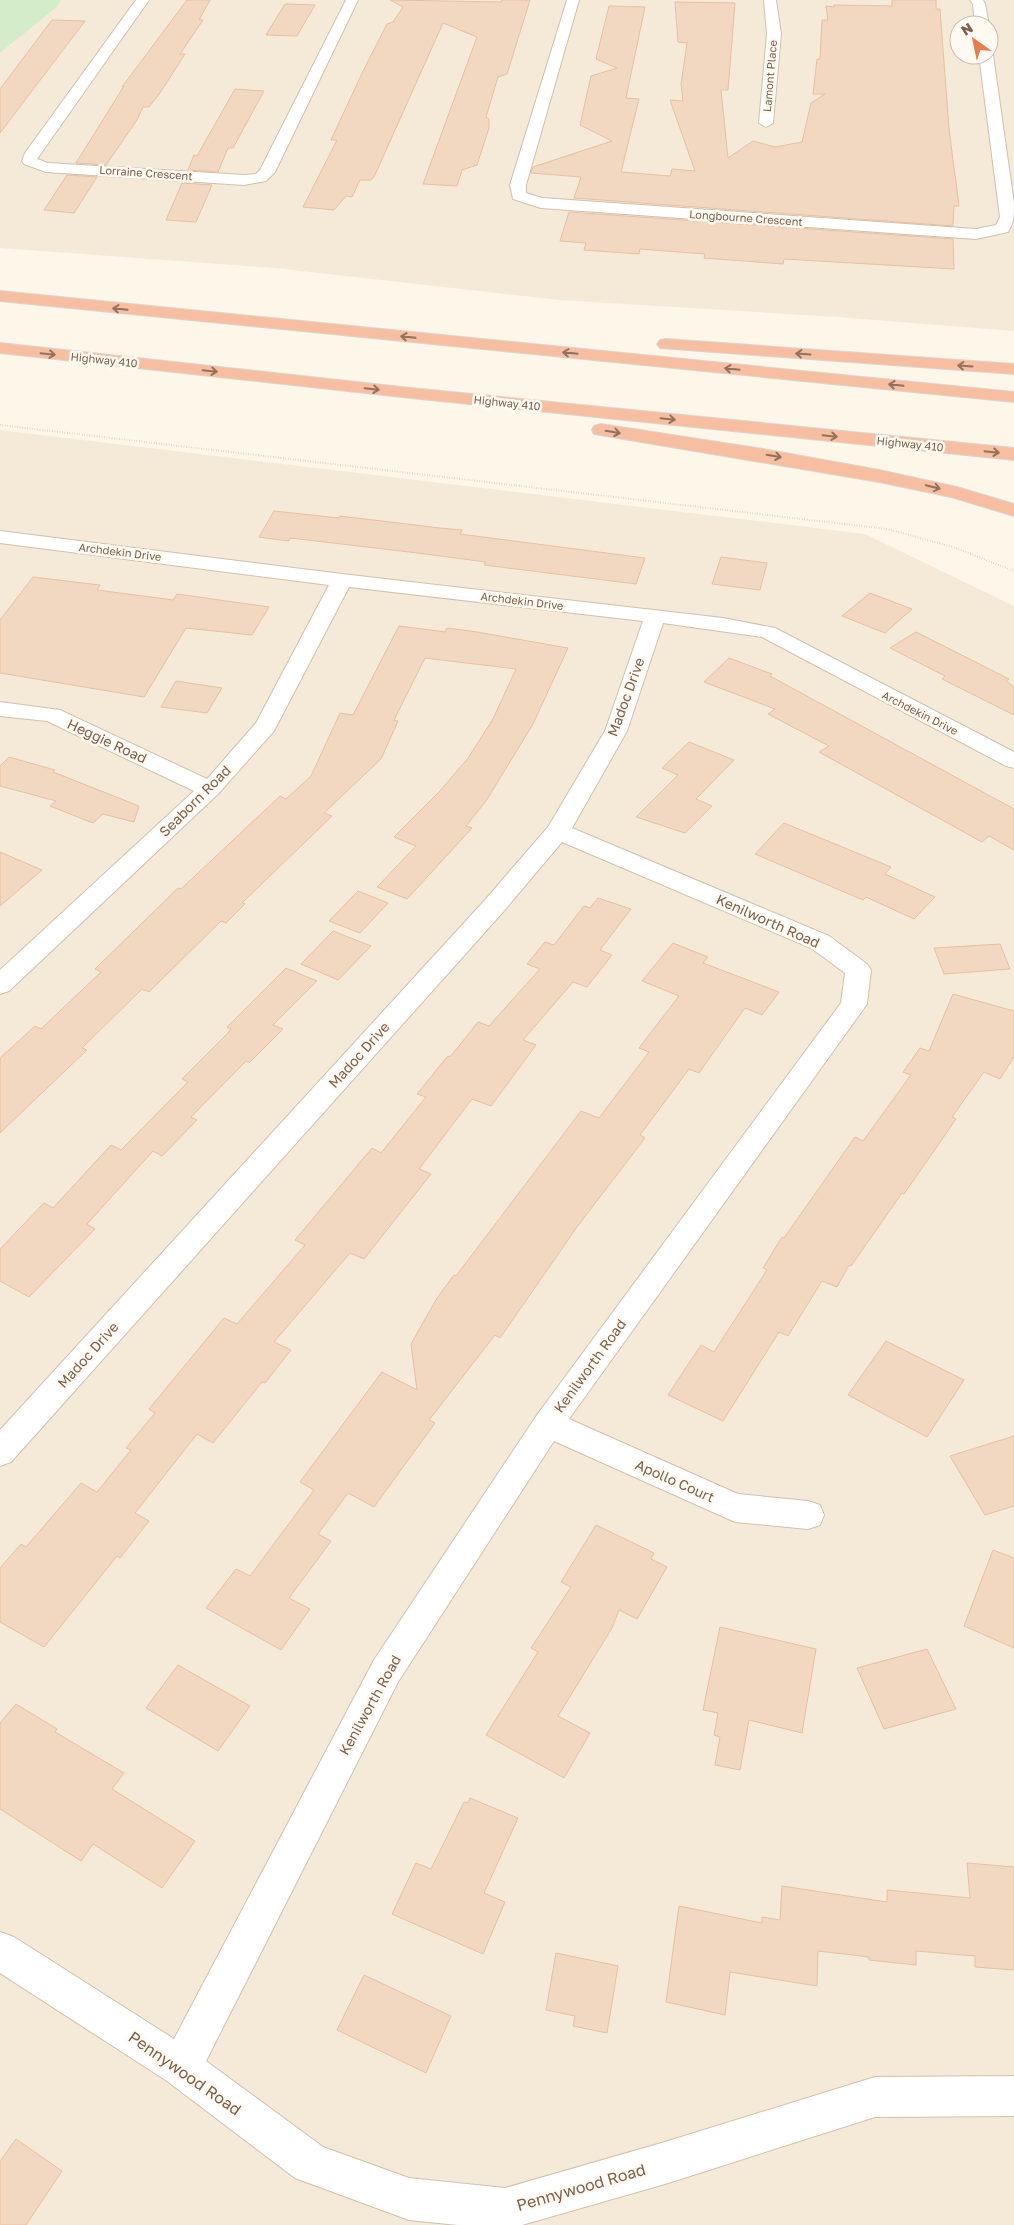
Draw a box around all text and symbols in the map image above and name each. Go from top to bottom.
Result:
north arrow [949,15,999,65]
text: N [958,19,976,39]
street label: Lamont Place [760,39,779,112]
street label: Lorraine Crescent [99,163,193,182]
street label: Longbourne Crescent [689,207,803,228]
one-way arrow [112,304,128,314]
one-way arrow [401,332,417,342]
one-way arrow [562,348,578,358]
one-way arrow [40,349,56,358]
street label: Highway 410 [70,350,138,369]
one-way arrow [796,350,812,359]
one-way arrow [958,361,974,370]
one-way arrow [724,364,740,374]
one-way arrow [202,366,218,376]
one-way arrow [888,380,904,390]
one-way arrow [363,384,379,394]
street label: Highway 410 [473,393,541,412]
one-way arrow [660,414,676,424]
one-way arrow [605,427,621,437]
one-way arrow [822,431,838,440]
street label: Highway 410 [876,434,944,453]
one-way arrow [983,447,999,457]
one-way arrow [765,452,781,462]
one-way arrow [925,482,941,492]
street label: Archdekin Drive [78,540,162,563]
street label: Archdekin Drive [480,589,564,612]
street label: Madoc Drive [603,655,648,739]
street label: Archdekin Drive [880,688,960,737]
street label: Heggie Road [65,715,150,766]
street label: Seaborn Road [155,761,234,840]
street label: Kenilworth Road [714,890,823,951]
street label: Madoc Drive [325,1018,393,1091]
street label: Kenilworth Road [550,1316,629,1416]
street label: Madoc Drive [54,1318,122,1391]
street label: Apollo Court [633,1456,717,1506]
street label: Kenilworth Road [335,1652,404,1758]
street label: Pennywood Road [125,2027,245,2119]
street label: Pennywood Road [514,2159,648,2215]

